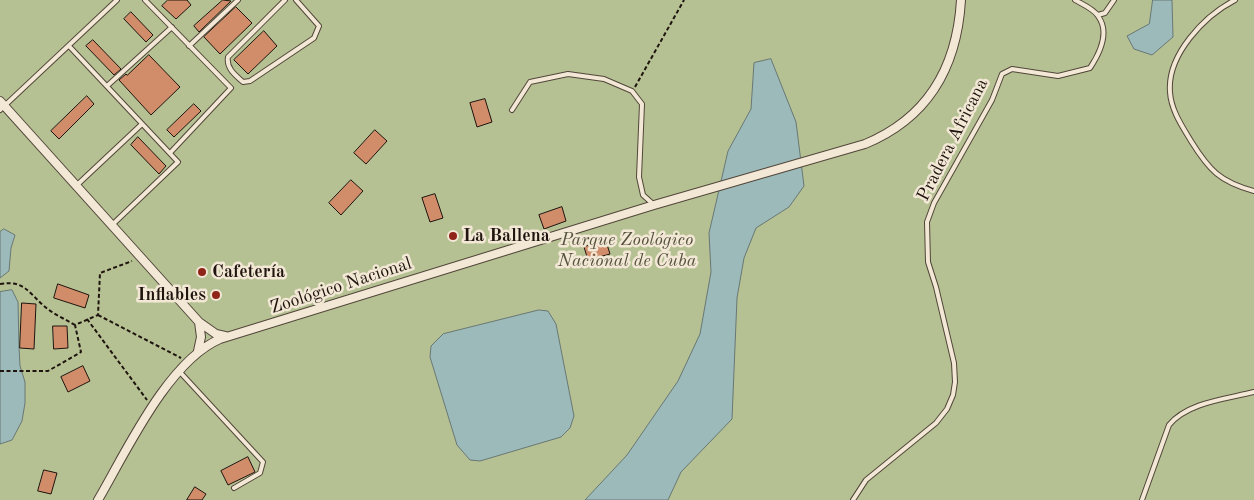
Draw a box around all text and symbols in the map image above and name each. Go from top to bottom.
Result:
street label: Pradera Africana [913,75,993,205]
place label: La Ballena [463,225,550,247]
park label: Parque Zoológico Nacional de Cuba [558,229,696,272]
marker: La Ballena [447,230,459,242]
street label: Zoológico Nacional [267,253,415,319]
place label: Cafetería [212,261,285,283]
marker: Cafetería [196,266,208,278]
place label: Inflables [137,284,206,306]
marker: Inflables [210,289,222,301]

